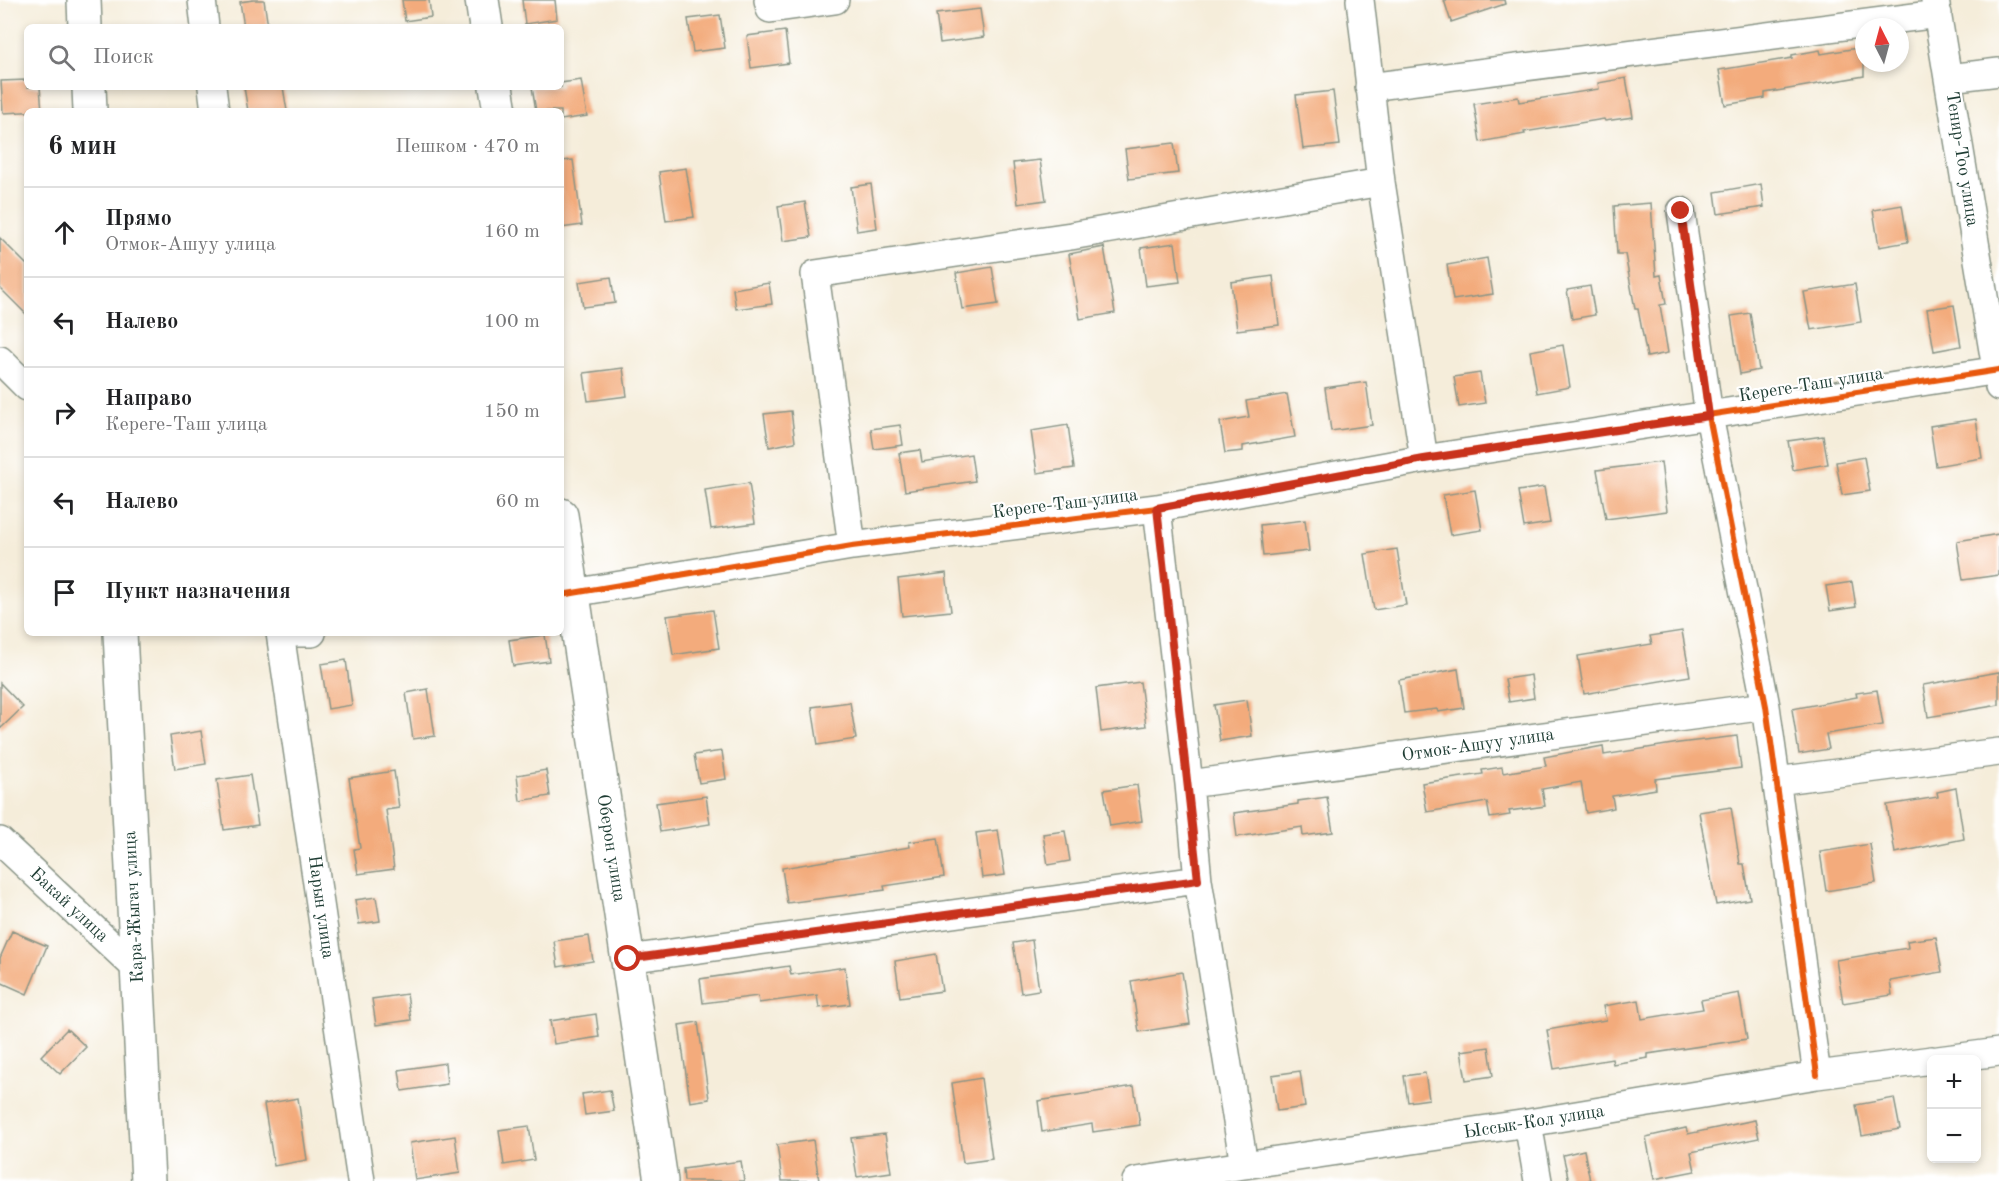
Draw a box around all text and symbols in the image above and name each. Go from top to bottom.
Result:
north arrow [1855,18,1909,72]
search box [24,24,564,90]
icon: search [45,41,78,74]
text: Поиск [93,46,154,68]
street label: Тенир-Тоо улица [1942,90,1982,228]
text: 6 мин [48,134,117,160]
text: Пешком · 470 m [395,137,540,157]
route end [1667,197,1693,223]
text: Прямо [105,208,172,230]
icon: ahead [48,216,81,249]
text: 160 m [484,222,540,242]
text: Отмок-Ашуу улица [105,235,276,255]
icon: left [48,306,81,339]
text: Налево [105,311,178,333]
text: 100 m [484,312,540,332]
street label: Кереге-Таш улица [1737,365,1885,405]
text: Направо [105,388,192,410]
icon: right [48,396,81,429]
text: 150 m [484,402,540,422]
text: Кереге-Таш улица [105,415,268,435]
icon: left [48,486,81,519]
street label: Кереге-Таш улица [991,486,1139,522]
text: Налево [105,491,178,513]
text: 60 m [495,492,540,512]
icon: arrive [48,576,81,609]
text: Пункт назначения [105,581,291,603]
street label: Отмок-Ашуу улица [1401,725,1555,765]
street label: Оберон улица [594,793,628,903]
street label: Кара-Жыгач улица [121,830,147,983]
street label: Нарын улица [305,854,337,960]
street label: Бакай улица [26,864,112,946]
route start [614,945,640,971]
map controls [1927,1055,1981,1163]
button: + [1927,1055,1981,1109]
street label: Ыссык-Кол улица [1462,1102,1606,1142]
button: − [1927,1109,1981,1163]

